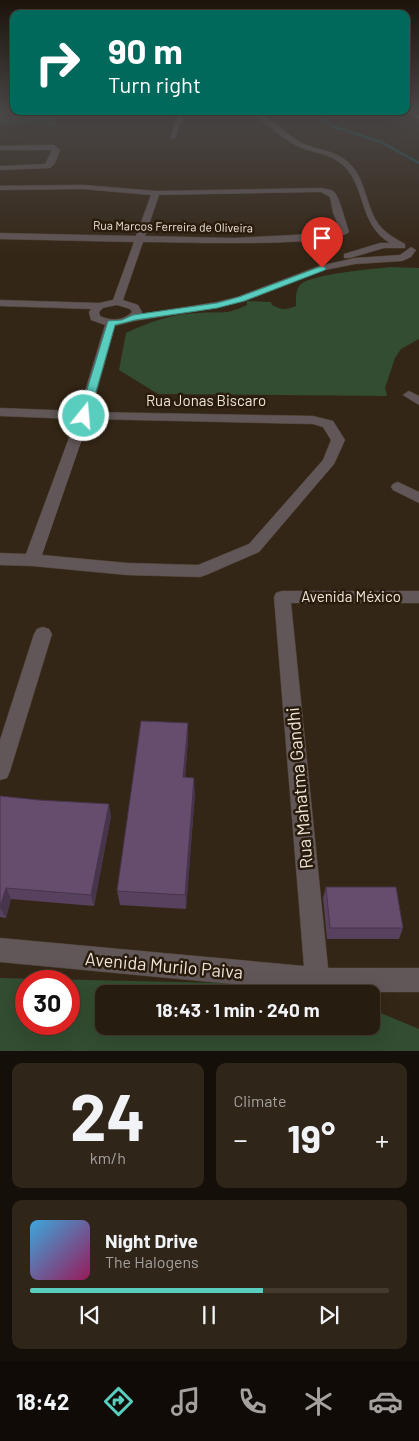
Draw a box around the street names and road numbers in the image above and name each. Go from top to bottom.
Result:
street label: Rua Marcos Ferreira de Oliveira [93,218,253,234]
street label: Rua Jonas Biscaro [146,391,266,409]
street label: Avenida México [301,587,401,605]
street label: Rua Mahatma Gandhi [281,706,317,870]
street label: Avenida Murilo Paiva [84,947,244,983]

